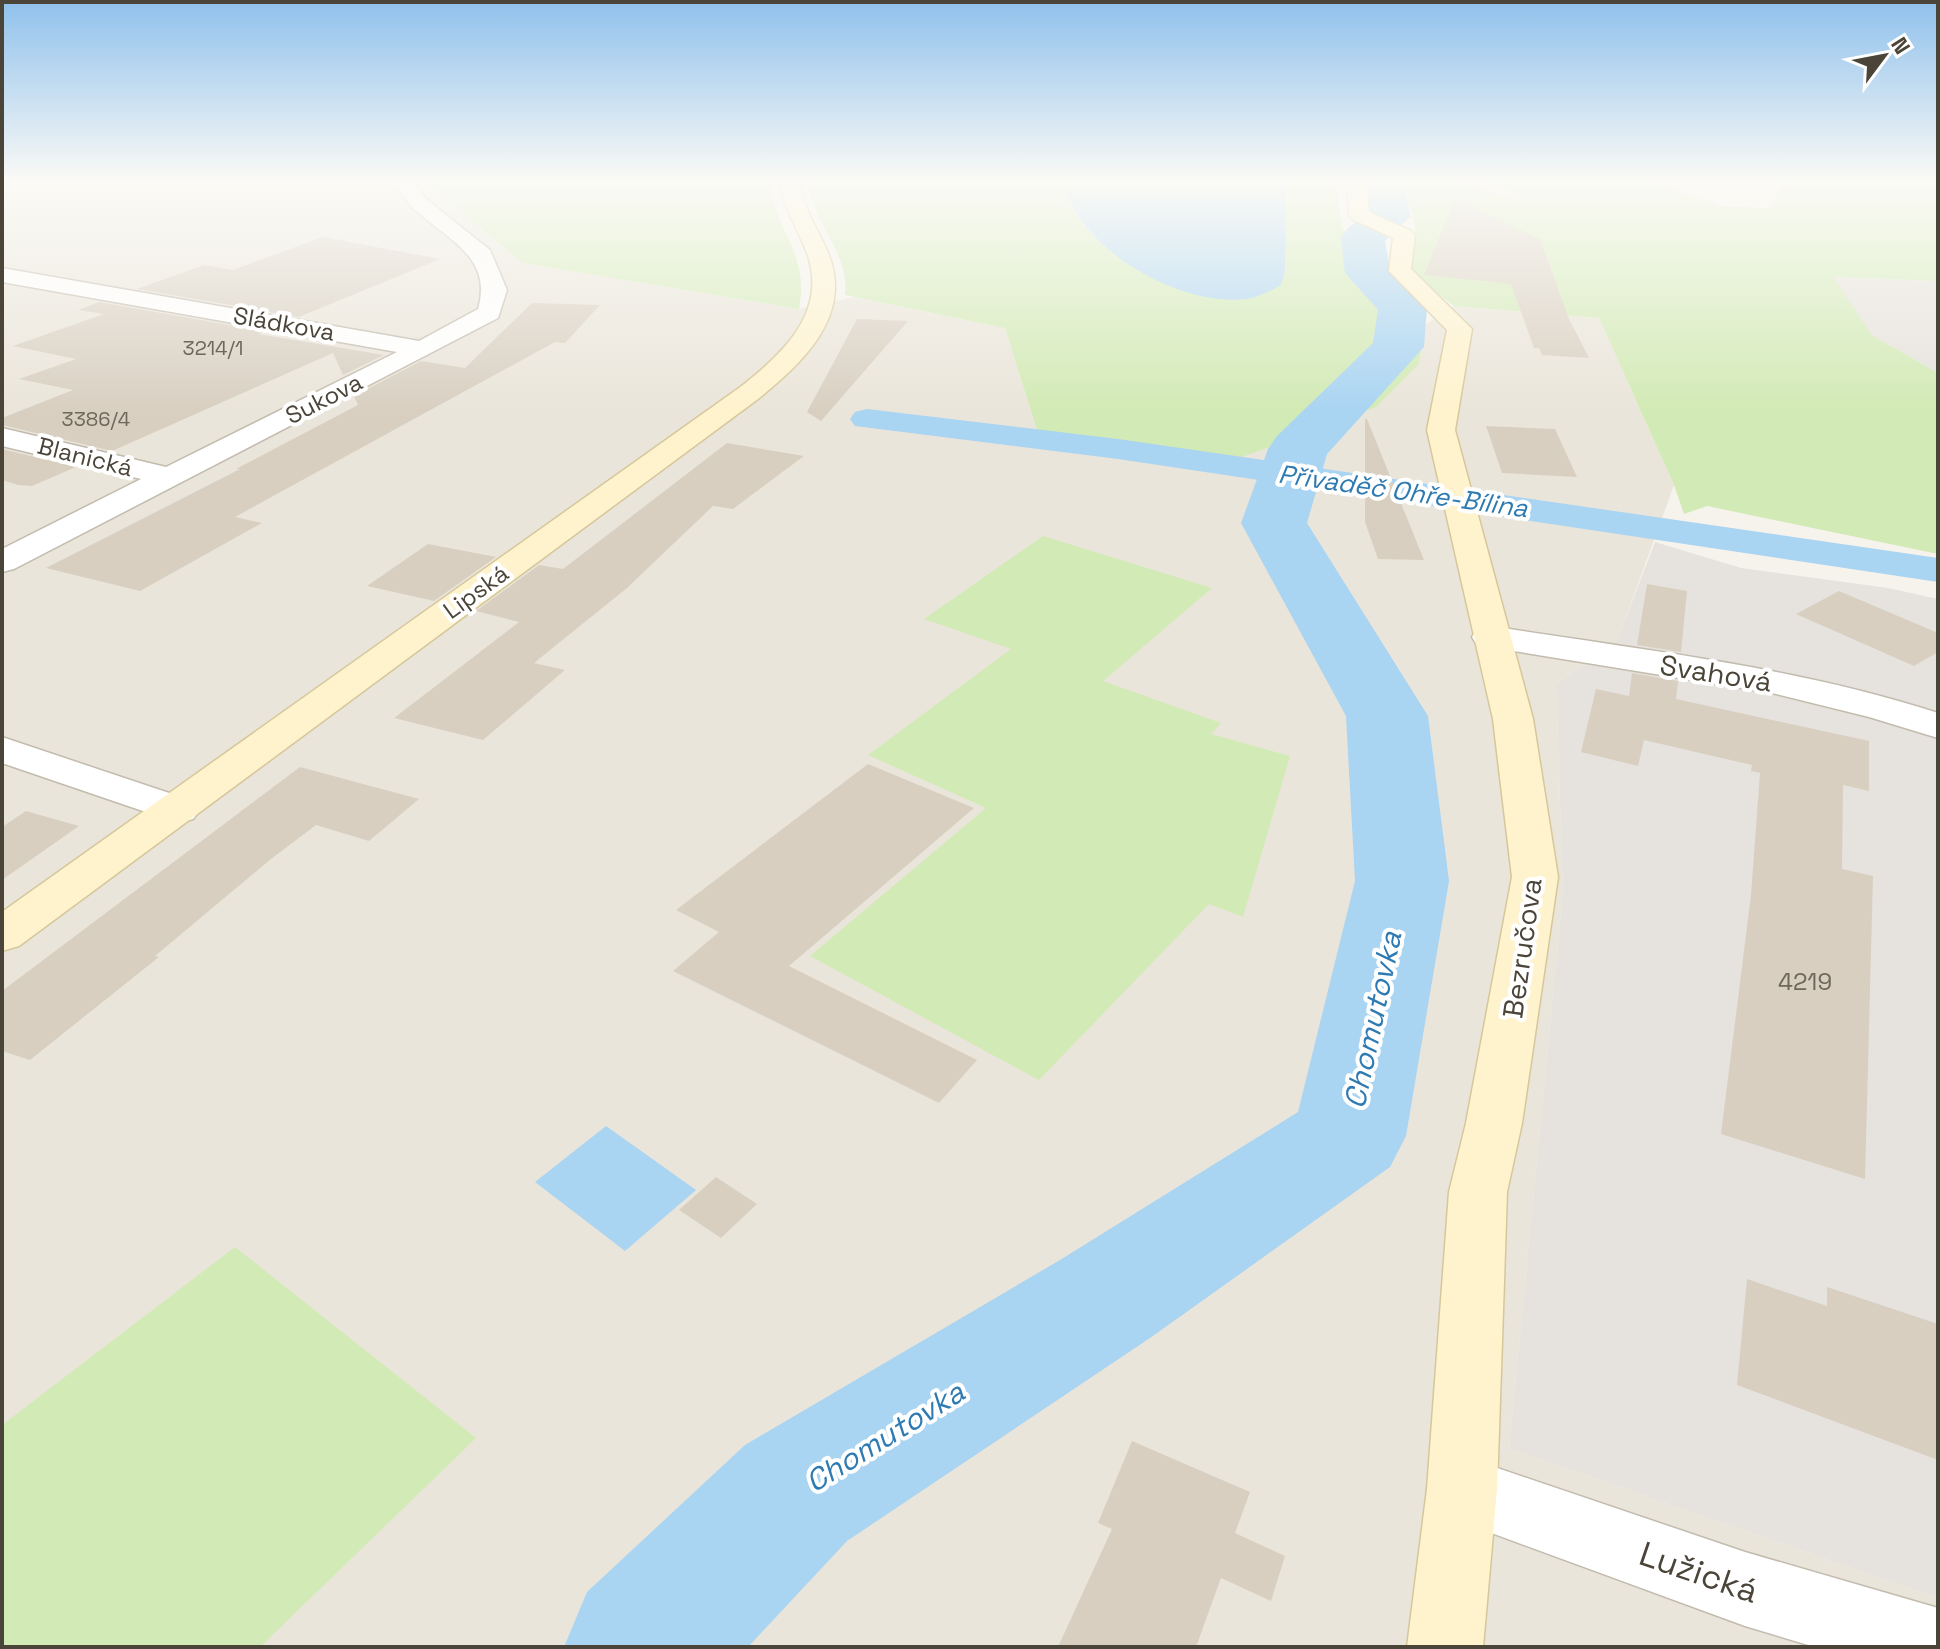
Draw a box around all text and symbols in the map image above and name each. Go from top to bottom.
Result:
north arrow [1844,16,1924,96]
text: N [1885,32,1917,59]
street label: Sládkova [231,299,337,348]
house number: 3214/1 [183,335,243,361]
street label: Sukova [280,366,368,431]
house number: 3386/4 [62,406,130,432]
street label: Blanická [34,430,136,483]
water label: Přivaděč Ohře-Bílina [1276,457,1531,525]
street label: Lipská [437,557,515,626]
street label: Svahová [1658,646,1774,700]
street label: Bezručova [1494,876,1550,1020]
water label: Chomutovka [1335,927,1411,1112]
house number: 4219 [1778,966,1832,997]
water label: Chomutovka [798,1372,972,1501]
street label: Lužická [1634,1532,1764,1613]

